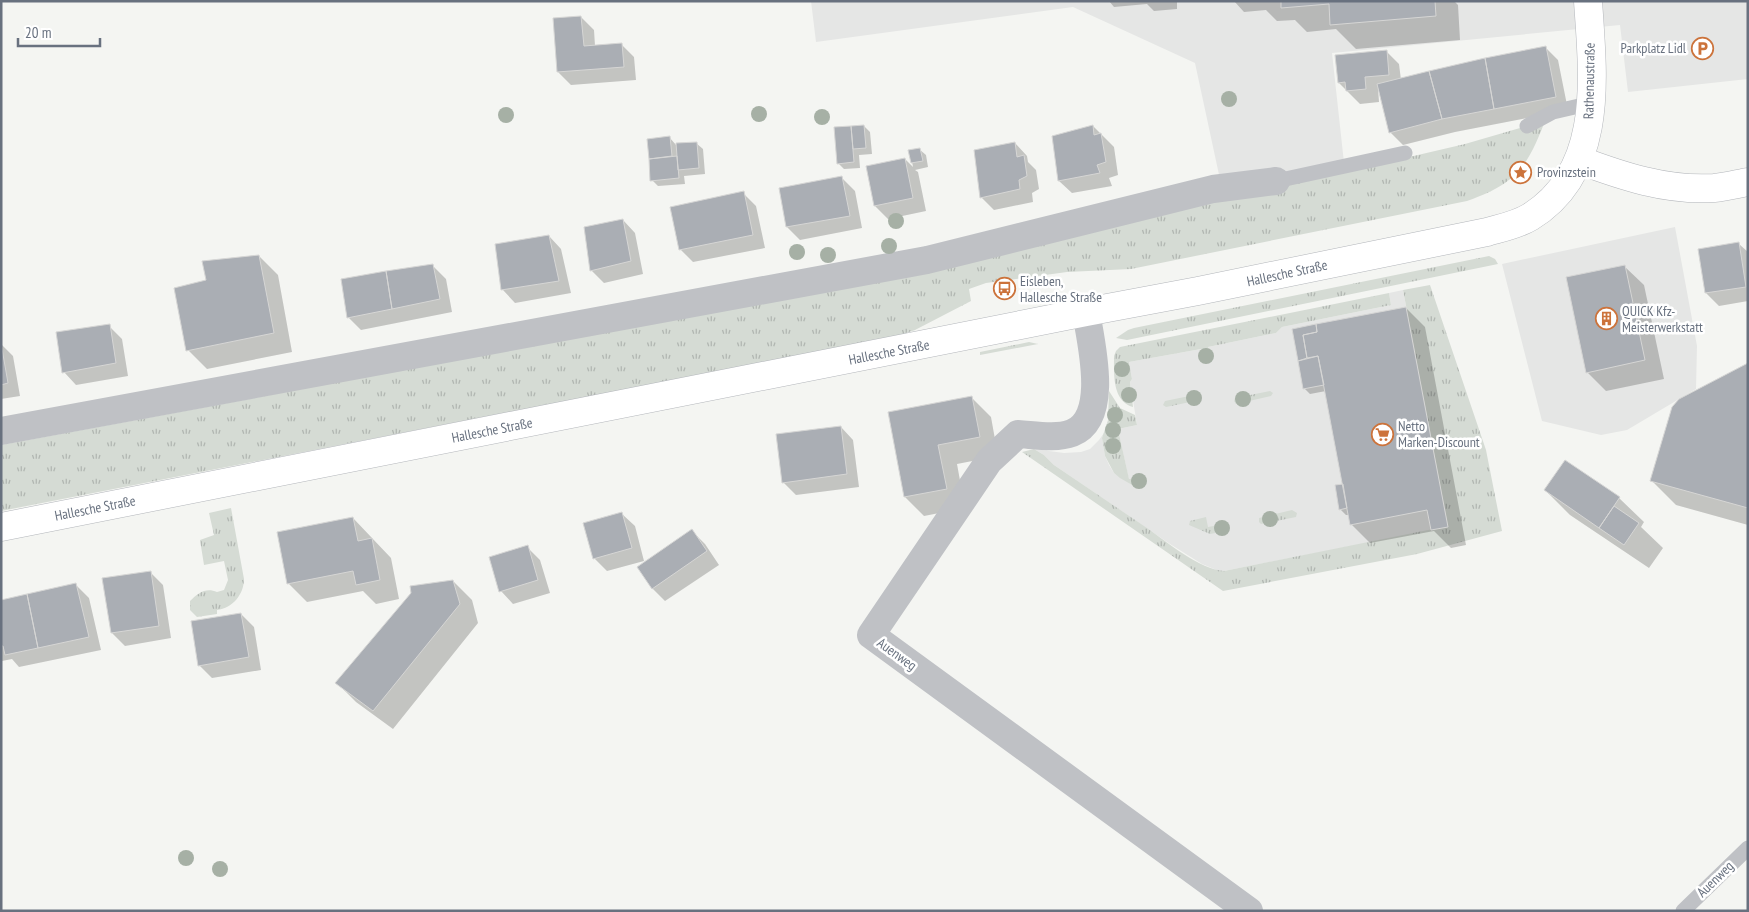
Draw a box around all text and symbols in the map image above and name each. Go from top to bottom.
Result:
scale bar [18,15,100,47]
text: 20 m [25,23,51,42]
parking icon: Parkplatz Lidl [1690,36,1714,60]
place label: Parkplatz Lidl [1621,39,1687,57]
street label: Rathenaustraße [1579,42,1599,119]
place icon: Provinzstein [1509,160,1533,184]
place label: Provinzstein [1537,163,1596,181]
street label: Hallesche Straße [1245,256,1329,290]
place label: Eisleben, Hallesche Straße [1020,272,1102,306]
bus stop icon: Eisleben, Hallesche Straße [992,277,1016,301]
place label: QUICK Kfz- Meisterwerkstatt [1622,302,1703,336]
building icon: QUICK Kfz- Meisterwerkstatt [1594,307,1618,331]
street label: Hallesche Straße [847,335,931,369]
street label: Hallesche Straße [450,413,534,447]
place label: Netto Marken-Discount [1398,417,1480,451]
supermarket icon: Netto Marken-Discount [1370,422,1394,446]
street label: Hallesche Straße [53,491,137,525]
street label: Auenweg [874,634,920,674]
street label: Auenweg [1693,857,1737,901]

